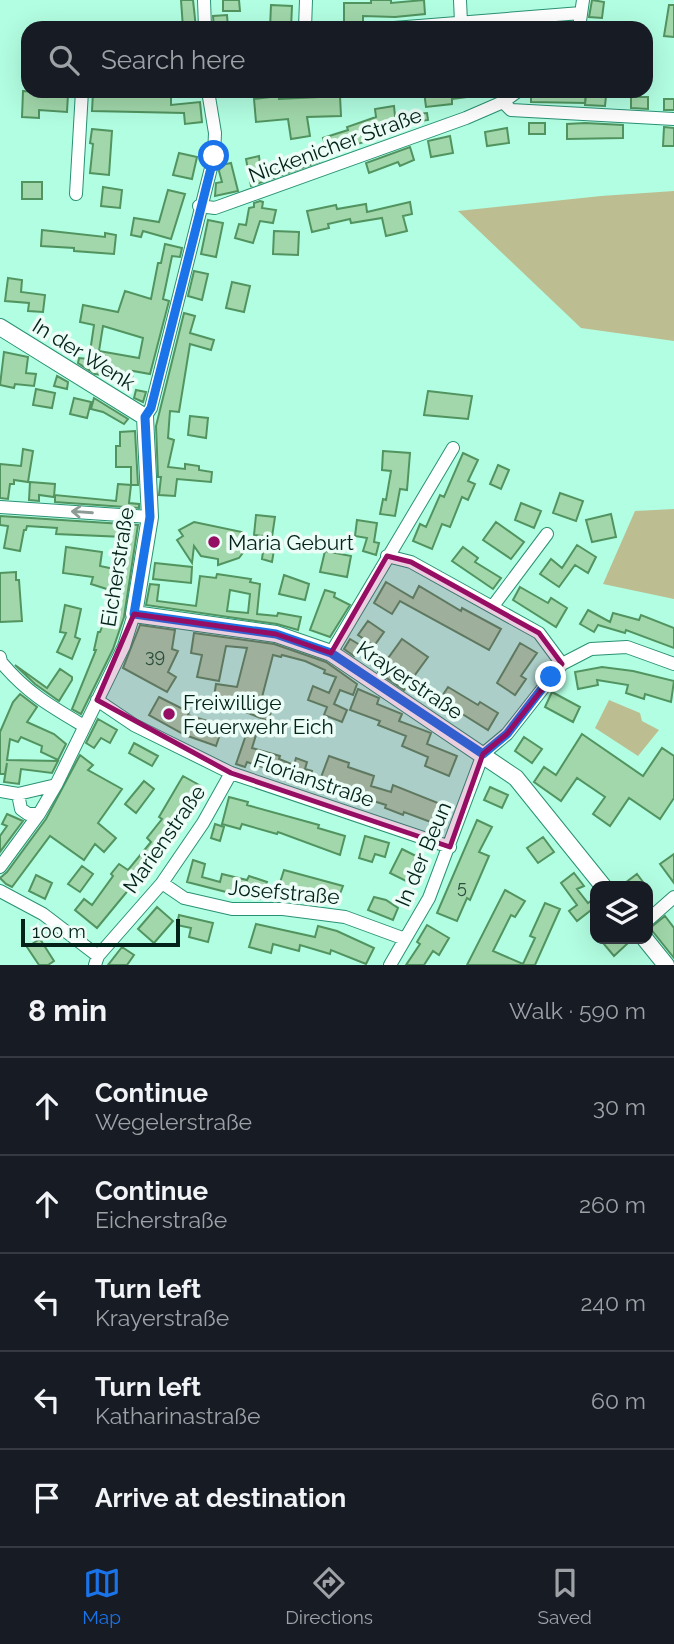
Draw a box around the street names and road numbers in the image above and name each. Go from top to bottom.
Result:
street label: Nickenicher Straße [245,102,425,188]
street label: In der Wenk [28,313,140,395]
street label: Eicherstraße [95,505,139,629]
street label: Krayerstraße [352,635,468,725]
street label: Florianstraße [250,748,378,812]
street label: Marienstraße [118,780,210,898]
street label: In der Beun [390,798,456,910]
street label: Josefstraße [227,875,341,909]

